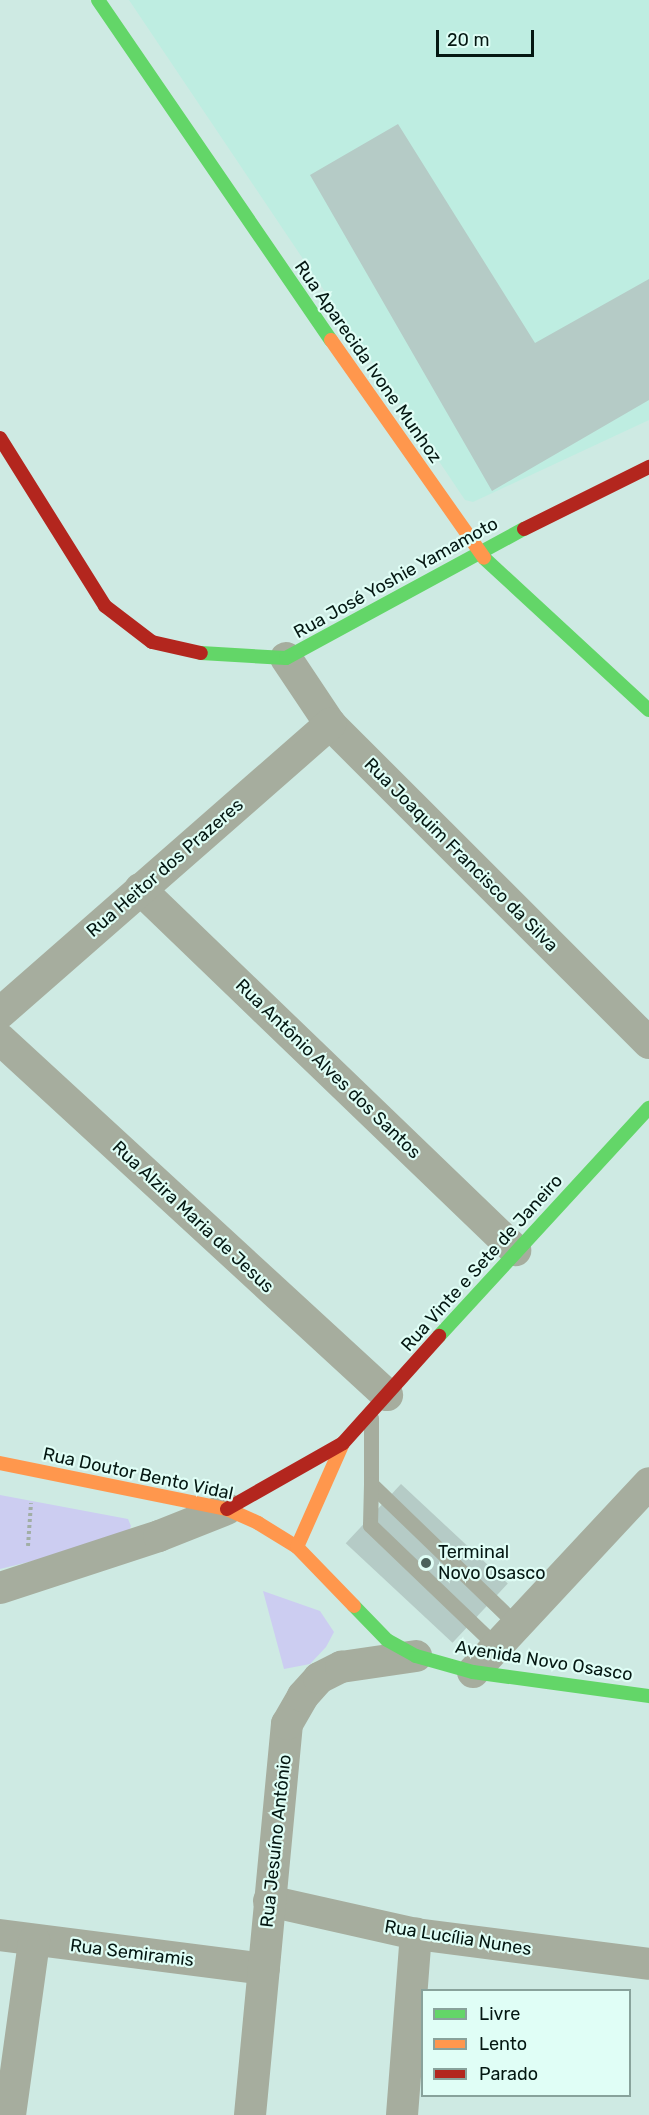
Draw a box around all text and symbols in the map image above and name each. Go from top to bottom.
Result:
scale bar [439,18,536,56]
text: 20 m [447,29,489,51]
street label: Rua Aparecida Ivone Munhoz [290,256,446,468]
street label: Rua José Yoshie Yamamoto [290,513,502,643]
street label: Rua Joaquim Francisco da Silva [360,754,562,956]
street label: Rua Heitor dos Prazeres [82,794,248,942]
street label: Rua Antônio Alves dos Santos [231,974,425,1164]
street label: Rua Alzira Maria de Jesus [108,1136,278,1298]
street label: Rua Vinte e Sete de Janeiro [397,1170,567,1356]
street label: Rua Doutor Bento Vidal [40,1443,236,1505]
place label: Terminal Novo Osasco [438,1542,546,1584]
marker: Terminal Novo Osasco [419,1556,433,1570]
street label: Avenida Novo Osasco [454,1636,634,1686]
street label: Rua Jesuíno Antônio [256,1753,296,1929]
street label: Rua Lucília Nunes [383,1916,533,1960]
street label: Rua Semiramis [69,1935,195,1971]
legend [421,1989,631,2097]
text: Livre [479,2003,520,2025]
text: Lento [479,2033,527,2055]
text: Parado [479,2063,538,2085]

